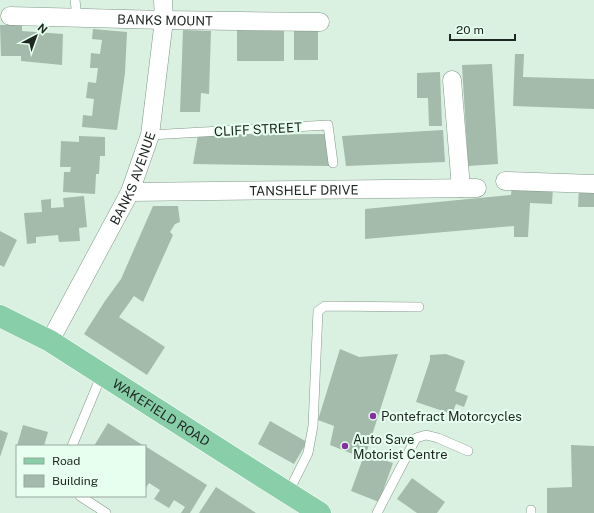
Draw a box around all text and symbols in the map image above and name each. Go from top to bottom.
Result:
street label: BANKS MOUNT [117,12,213,29]
north arrow [16,16,56,56]
scale bar [450,16,515,42]
text: N [35,21,50,36]
text: 20 m [456,23,484,37]
street label: CLIFF STREET [214,120,303,139]
street label: BANKS AVENUE [107,130,159,227]
street label: TANSHELF DRIVE [249,182,359,199]
street label: WAKEFIELD ROAD [110,376,212,449]
place label: Pontefract Motorcycles [381,409,522,424]
marker: Pontefract Motorcycles [368,411,378,421]
place label: Auto Save Motorist Centre [353,432,448,462]
marker: Auto Save Motorist Centre [340,441,350,451]
legend [16,445,146,497]
text: Road [52,454,80,468]
text: Building [52,474,98,488]

